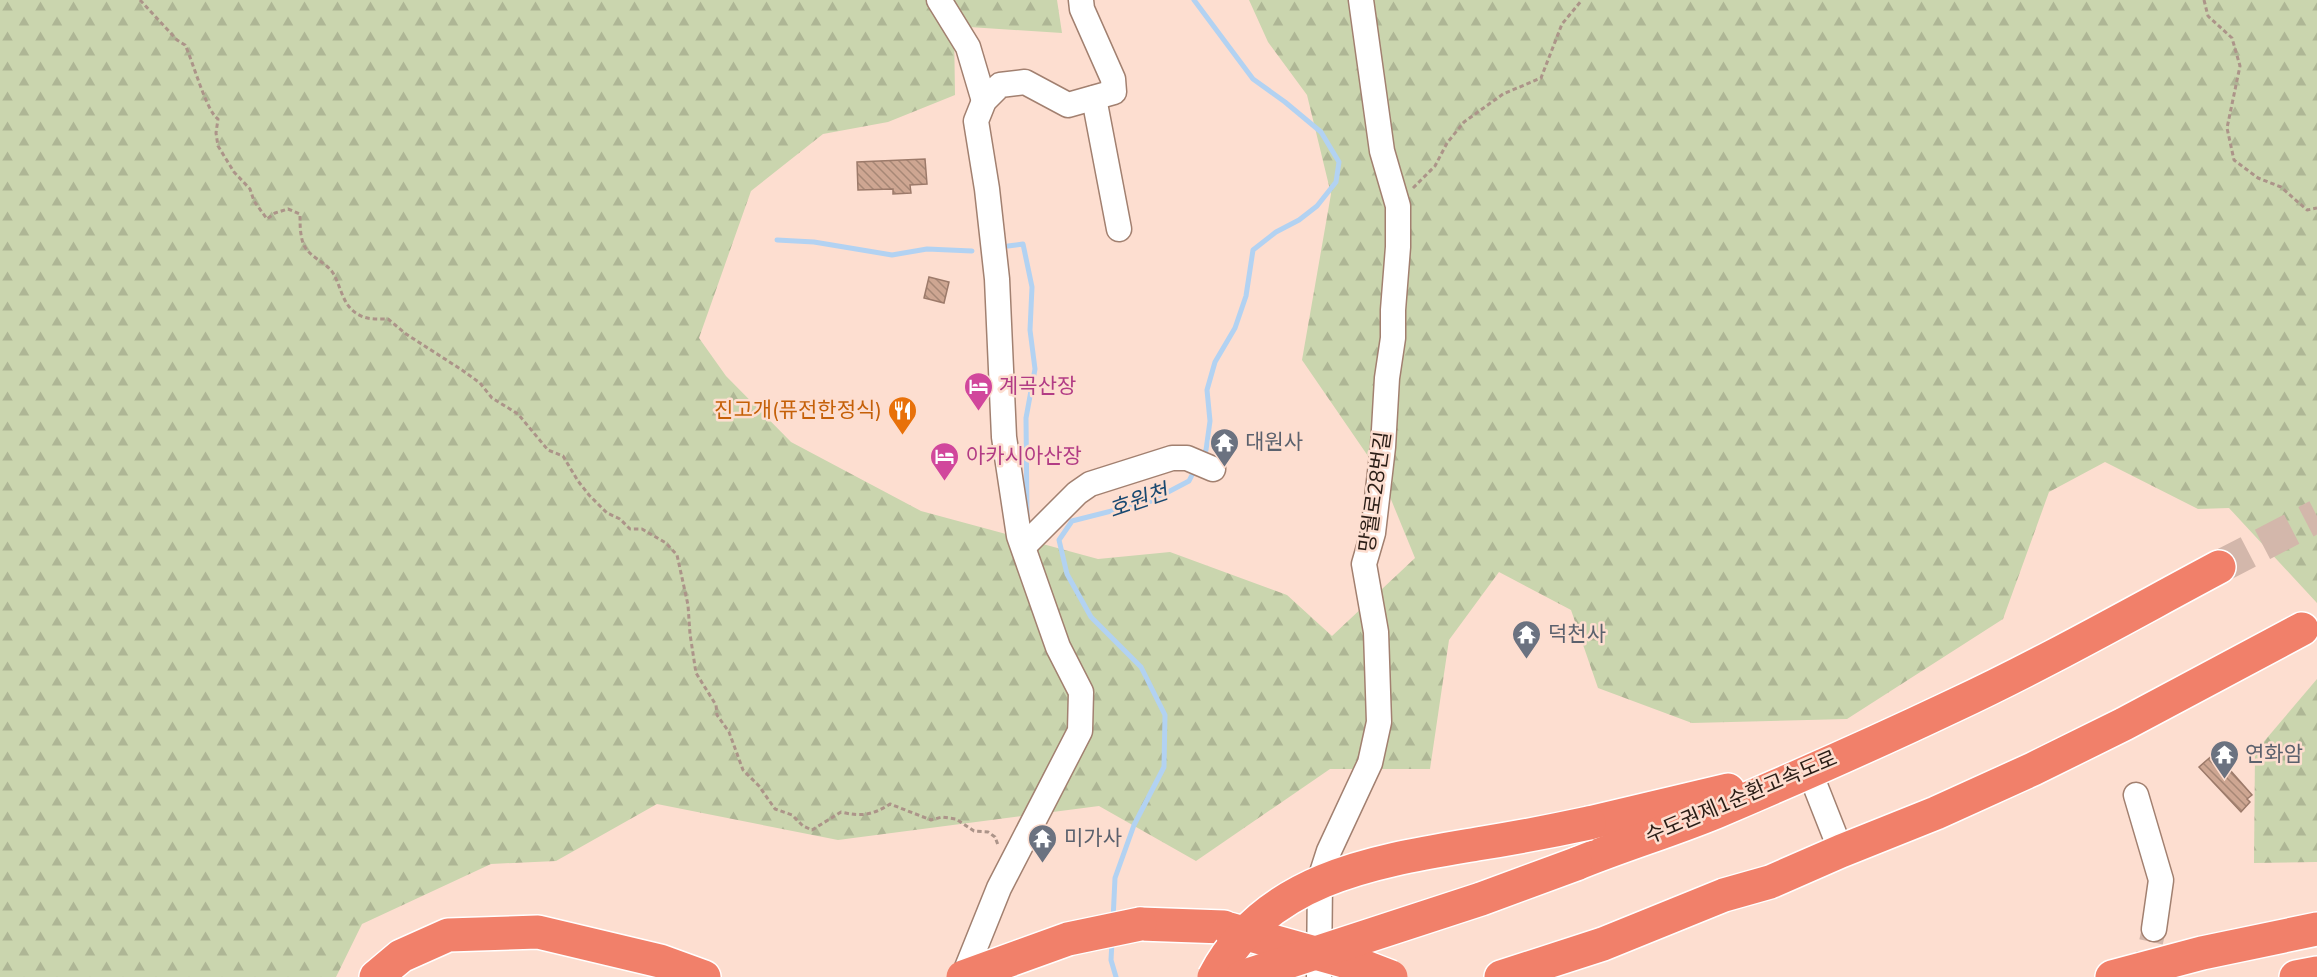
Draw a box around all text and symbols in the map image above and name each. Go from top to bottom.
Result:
hotel icon: 계곡산장 [962,370,994,412]
place label: 계곡산장 [999,372,1076,398]
restaurant icon: 진고개(퓨전한정식) [887,394,919,436]
place label: 진고개(퓨전한정식) [714,396,882,422]
temple icon: 대원사 [1208,426,1240,468]
place label: 대원사 [1245,428,1303,454]
street label: 망월로28번길 [1353,430,1395,554]
hotel icon: 아카시아산장 [929,440,961,482]
place label: 아카시아산장 [966,442,1082,468]
water label: 호원천 [1105,476,1174,523]
temple icon: 덕천사 [1511,618,1543,660]
place label: 덕천사 [1548,620,1606,646]
temple icon: 연화암 [2208,738,2240,780]
place label: 연화암 [2245,740,2303,766]
street label: 수도권제1순환고속도로 [1641,744,1840,848]
temple icon: 미가사 [1027,822,1059,864]
place label: 미가사 [1064,824,1122,850]

